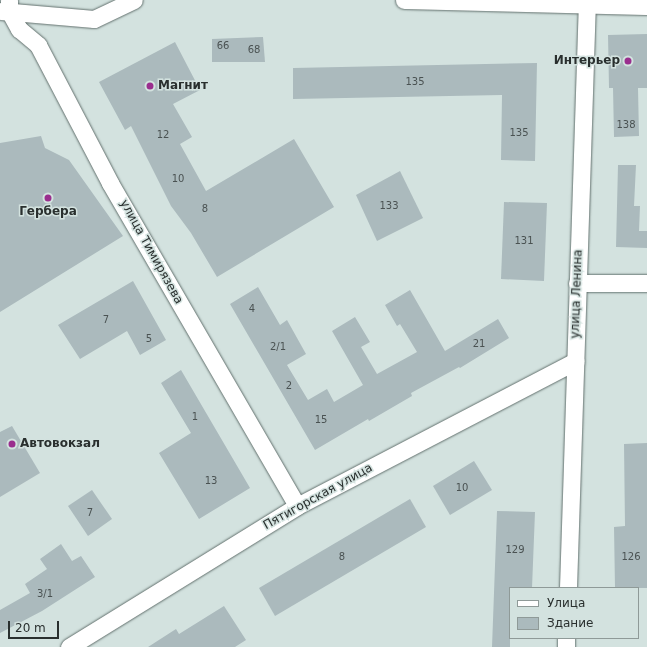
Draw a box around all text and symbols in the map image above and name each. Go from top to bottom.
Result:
house number: 66 [217,40,229,52]
house number: 68 [248,44,260,56]
place label: Интерьер [554,54,620,68]
marker: Интерьер [623,56,633,66]
house number: 135 [405,76,425,88]
place label: Магнит [158,79,208,93]
marker: Магнит [145,81,155,91]
house number: 138 [616,119,636,131]
house number: 135 [509,127,529,139]
house number: 12 [157,129,169,141]
house number: 10 [172,173,184,185]
marker: Гербера [43,193,53,203]
street label: улица Тимирязева [116,197,186,307]
house number: 133 [379,200,399,212]
house number: 8 [202,203,208,215]
place label: Гербера [19,205,77,219]
house number: 131 [514,235,534,247]
street label: улица Ленина [568,249,586,339]
house number: 4 [249,303,255,315]
house number: 7 [103,314,109,326]
house number: 5 [146,333,152,345]
house number: 21 [473,338,485,350]
house number: 2/1 [270,341,286,353]
house number: 2 [286,380,292,392]
house number: 1 [192,411,198,423]
house number: 15 [315,414,327,426]
place label: Автовокзал [20,437,100,451]
marker: Автовокзал [7,439,17,449]
street label: Пятигорская улица [261,461,375,533]
house number: 13 [205,475,217,487]
house number: 10 [456,482,468,494]
house number: 7 [87,507,93,519]
house number: 129 [505,544,525,556]
house number: 8 [339,551,345,563]
house number: 126 [621,551,641,563]
legend [509,587,639,639]
house number: 3/1 [37,588,53,600]
text: Улица [547,596,585,610]
scale bar [10,613,61,639]
text: Здание [547,616,593,630]
text: 20 m [15,621,46,635]

